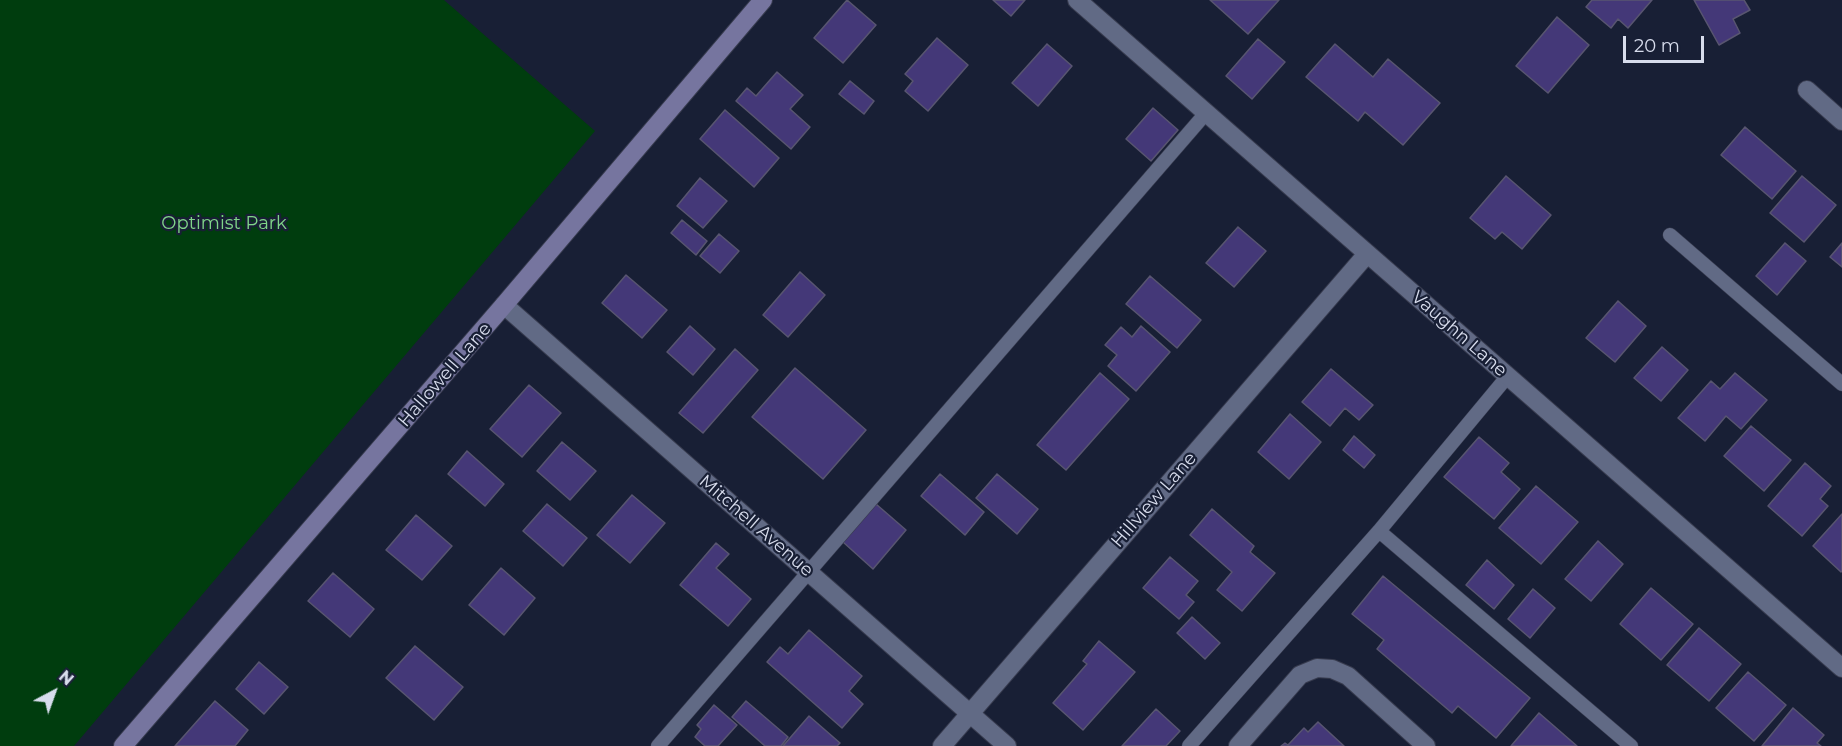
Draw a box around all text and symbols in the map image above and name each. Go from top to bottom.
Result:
scale bar [1626,24,1707,62]
text: 20 m [1634,35,1680,57]
park label: Optimist Park [161,213,287,235]
street label: Vaughn Lane [1407,287,1511,381]
street label: Hallowell Lane [394,318,496,432]
street label: Hillview Lane [1107,448,1201,552]
street label: Mitchell Avenue [694,471,818,581]
north arrow [24,662,84,722]
text: N [55,667,77,689]

